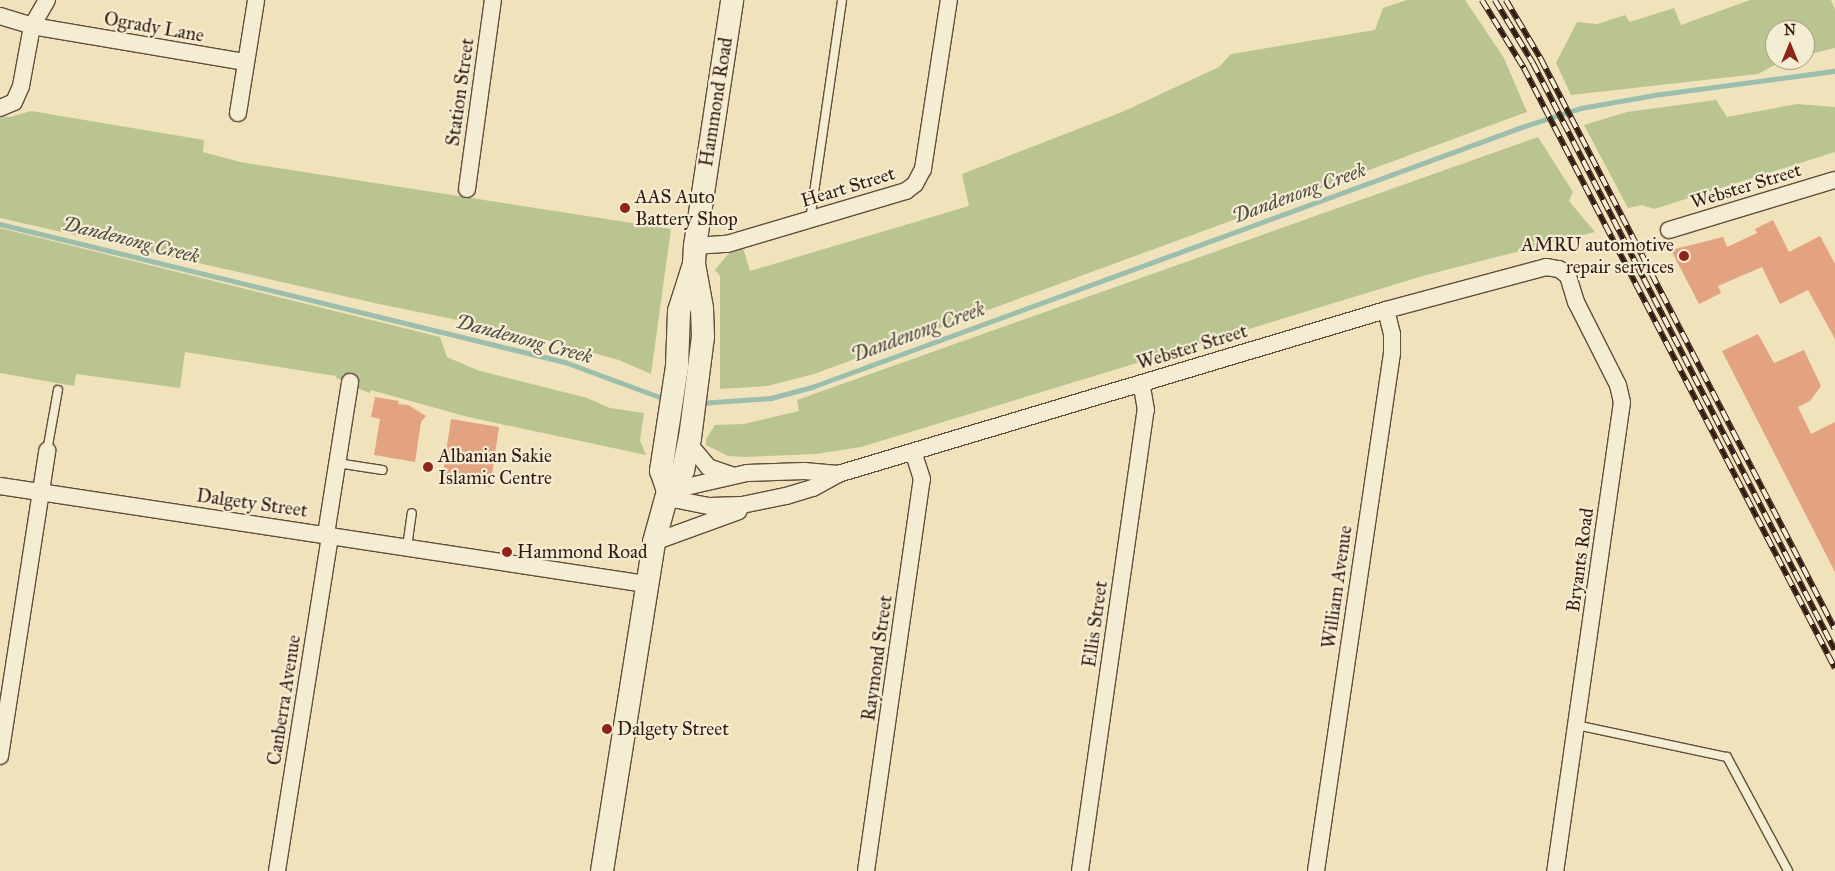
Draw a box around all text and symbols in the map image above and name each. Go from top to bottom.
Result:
street label: Ogrady Lane [102,7,206,47]
north arrow [1765,20,1815,70]
text: N [1784,22,1796,39]
street label: Hammond Road [695,36,737,168]
street label: Station Street [441,37,479,147]
water label: Dandenong Creek [1229,158,1369,228]
street label: Webster Street [1688,158,1804,214]
street label: Heart Street [798,162,898,212]
place label: AAS Auto Battery Shop [635,186,738,230]
marker: AAS Auto Battery Shop [619,202,631,214]
water label: Dandenong Creek [60,211,202,269]
place label: AMRU automotive repair services [1521,234,1674,278]
marker: AMRU automotive repair services [1678,250,1690,262]
water label: Dandenong Creek [848,297,988,367]
water label: Dandenong Creek [453,309,595,369]
street label: Webster Street [1134,319,1250,375]
place label: Albanian Sakie Islamic Centre [438,445,552,489]
marker: Albanian Sakie Islamic Centre [422,461,434,473]
street label: Dalgety Street [195,484,309,522]
street label: Bryants Road [1561,506,1599,614]
street label: William Avenue [1317,524,1357,650]
place label: Hammond Road [517,541,647,563]
marker: Hammond Road [501,546,513,558]
street label: Ellis Street [1078,579,1112,669]
street label: Raymond Street [857,594,897,722]
street label: Canberra Avenue [262,633,306,767]
place label: Dalgety Street [617,718,729,740]
marker: Dalgety Street [601,723,613,735]

